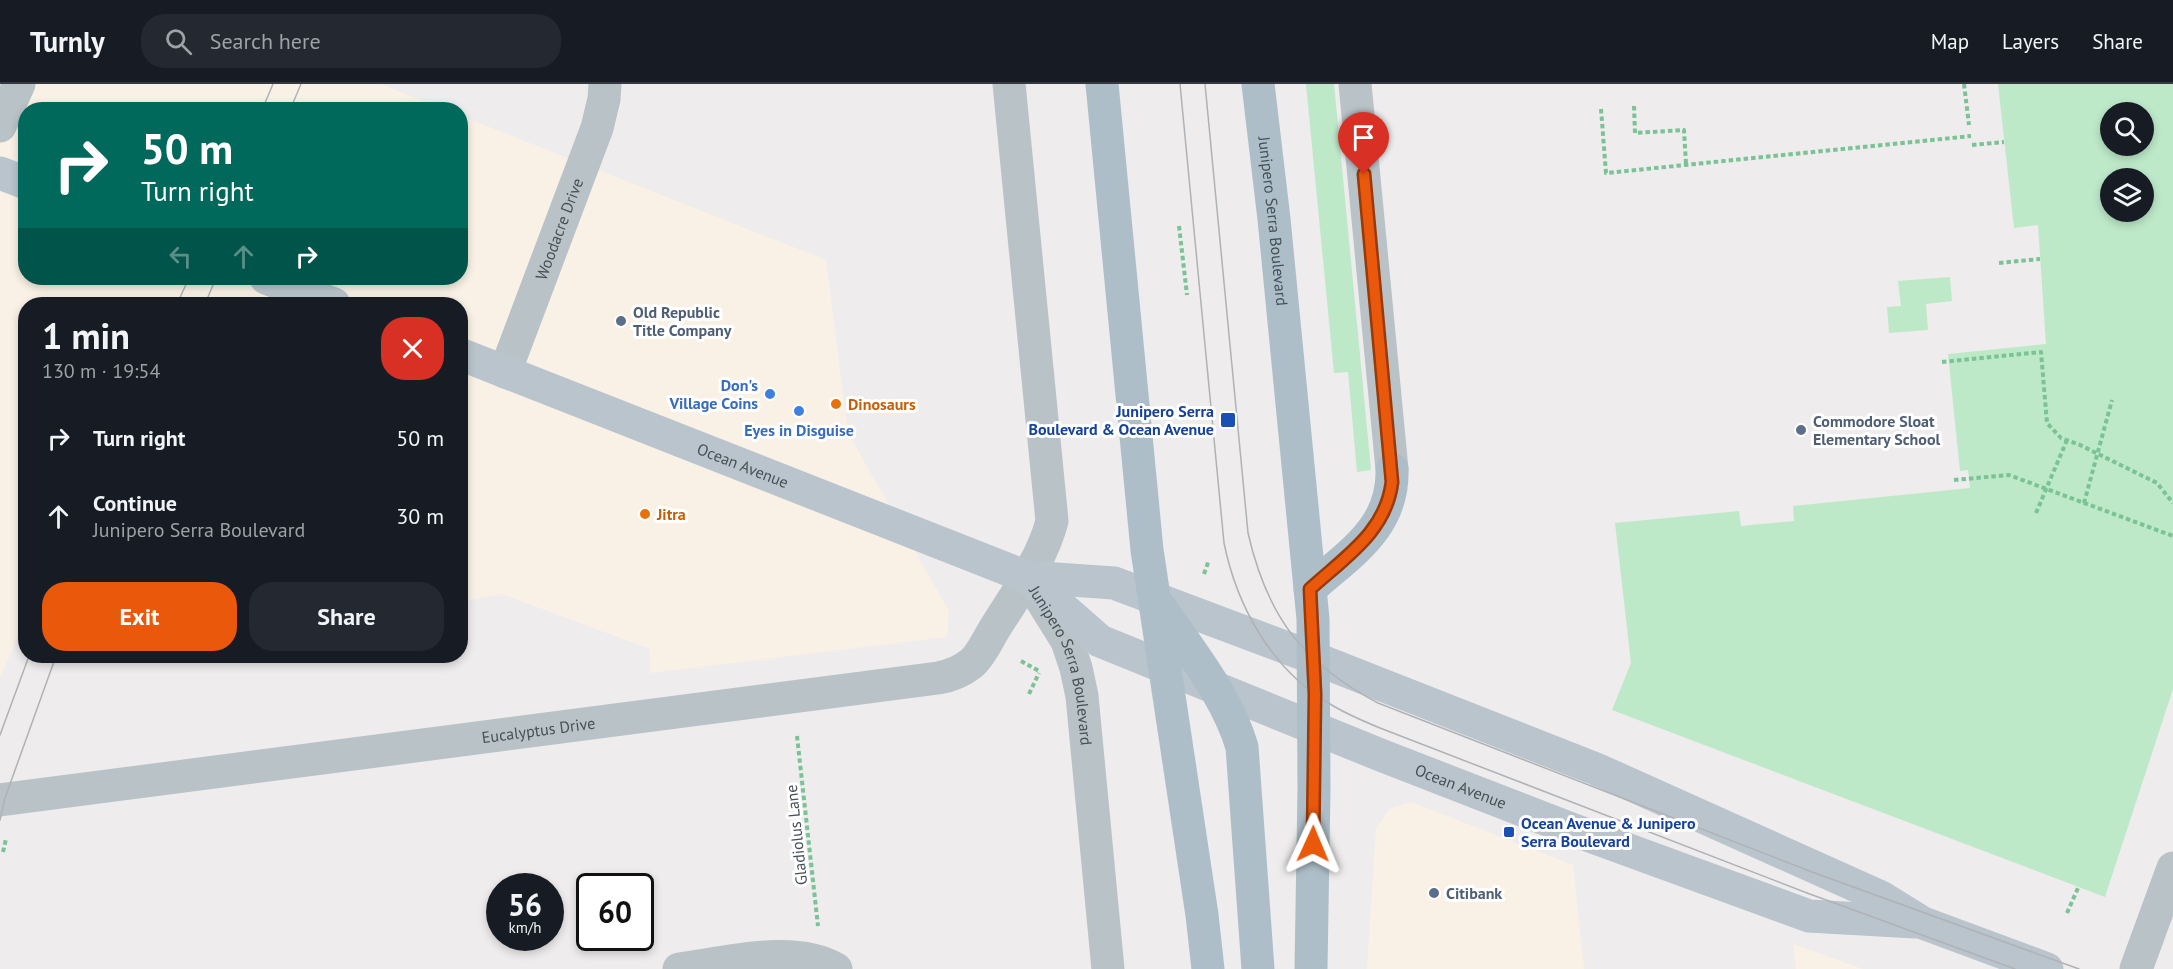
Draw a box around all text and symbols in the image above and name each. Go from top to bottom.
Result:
search box [141,14,561,68]
text: Turnly [30,23,105,60]
icon: search [162,25,195,58]
text: Search here [210,27,321,55]
text: Map [1931,28,1969,55]
text: Layers [2002,28,2059,55]
text: Share [2092,28,2143,55]
map controls [2100,102,2154,222]
button: search [2100,102,2154,156]
pin [1338,112,1389,174]
text: 50 m [141,121,233,176]
icon: arrive [1347,121,1380,154]
icon: right [42,126,120,204]
street label: Junipero Serra Boulevard [1254,134,1292,307]
button: layers [2100,168,2154,222]
text: Turn right [141,174,254,208]
street label: Woodacre Drive [531,175,587,283]
icon: left [164,240,197,273]
icon: ahead [227,240,260,273]
icon: right [290,240,323,273]
place label: Old Republic Title Company [633,302,732,340]
text: 1 min [42,312,130,359]
marker: Old Republic Title Company [614,314,628,328]
button: close [381,317,444,380]
text: 130 m · 19:54 [42,358,160,384]
place label: Don's Village Coins [668,375,758,413]
marker: Don's Village Coins [763,387,777,401]
place label: Dinosaurs [848,394,916,414]
marker: Dinosaurs [829,397,843,411]
place label: Junipero Serra Boulevard & Ocean Avenue [1029,401,1214,439]
marker: Eyes in Disguise [792,404,806,418]
marker: Junipero Serra Boulevard & Ocean Avenue [1219,411,1237,429]
place label: Commodore Sloat Elementary School [1813,411,1940,449]
place label: Eyes in Disguise [744,420,854,440]
icon: right [42,422,75,455]
marker: Commodore Sloat Elementary School [1794,423,1808,437]
text: Turn right [93,424,185,452]
text: 50 m [396,424,444,452]
street label: Ocean Avenue [694,438,791,492]
text: Continue [93,489,177,517]
icon: ahead [42,500,75,533]
text: 30 m [396,502,444,530]
place label: Jitra [656,504,686,524]
marker: Jitra [638,507,652,521]
text: Junipero Serra Boulevard [93,517,305,543]
street label: Junipero Serra Boulevard [1024,581,1097,746]
button: Exit [42,582,237,651]
button: Share [249,582,444,651]
street label: Eucalyptus Drive [481,713,596,747]
street label: Ocean Avenue [1412,759,1509,813]
street label: Gladiolus Lane [781,784,811,886]
position arrow [1281,812,1345,876]
place label: Ocean Avenue & Junipero Serra Boulevard [1521,813,1696,851]
marker: Ocean Avenue & Junipero Serra Boulevard [1502,825,1516,839]
speed limit sign: 60 [576,873,654,951]
place label: Citibank [1446,883,1502,903]
text: 56 [508,885,542,924]
marker: Citibank [1427,886,1441,900]
text: km/h [509,918,541,937]

